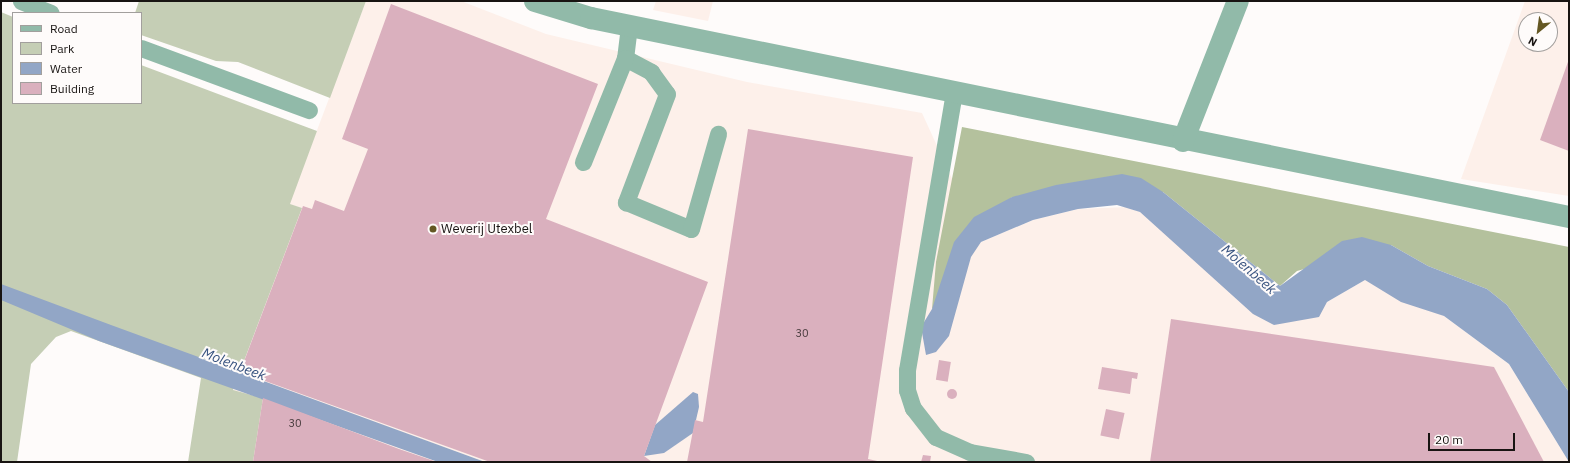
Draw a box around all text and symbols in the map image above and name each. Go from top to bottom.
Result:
legend [12,12,142,104]
north arrow [1518,12,1558,52]
text: Road [50,21,78,36]
text: N [1526,34,1540,50]
text: Park [50,41,74,56]
text: Water [50,61,82,76]
text: Building [50,81,94,96]
place label: Weverij Utexbel [441,221,532,237]
marker: Weverij Utexbel [428,224,438,234]
water label: Molenbeek [1218,241,1280,297]
house number: 30 [795,326,809,340]
water label: Molenbeek [200,344,268,384]
house number: 30 [288,416,302,430]
scale bar [1430,425,1517,451]
text: 20 m [1435,432,1463,447]

